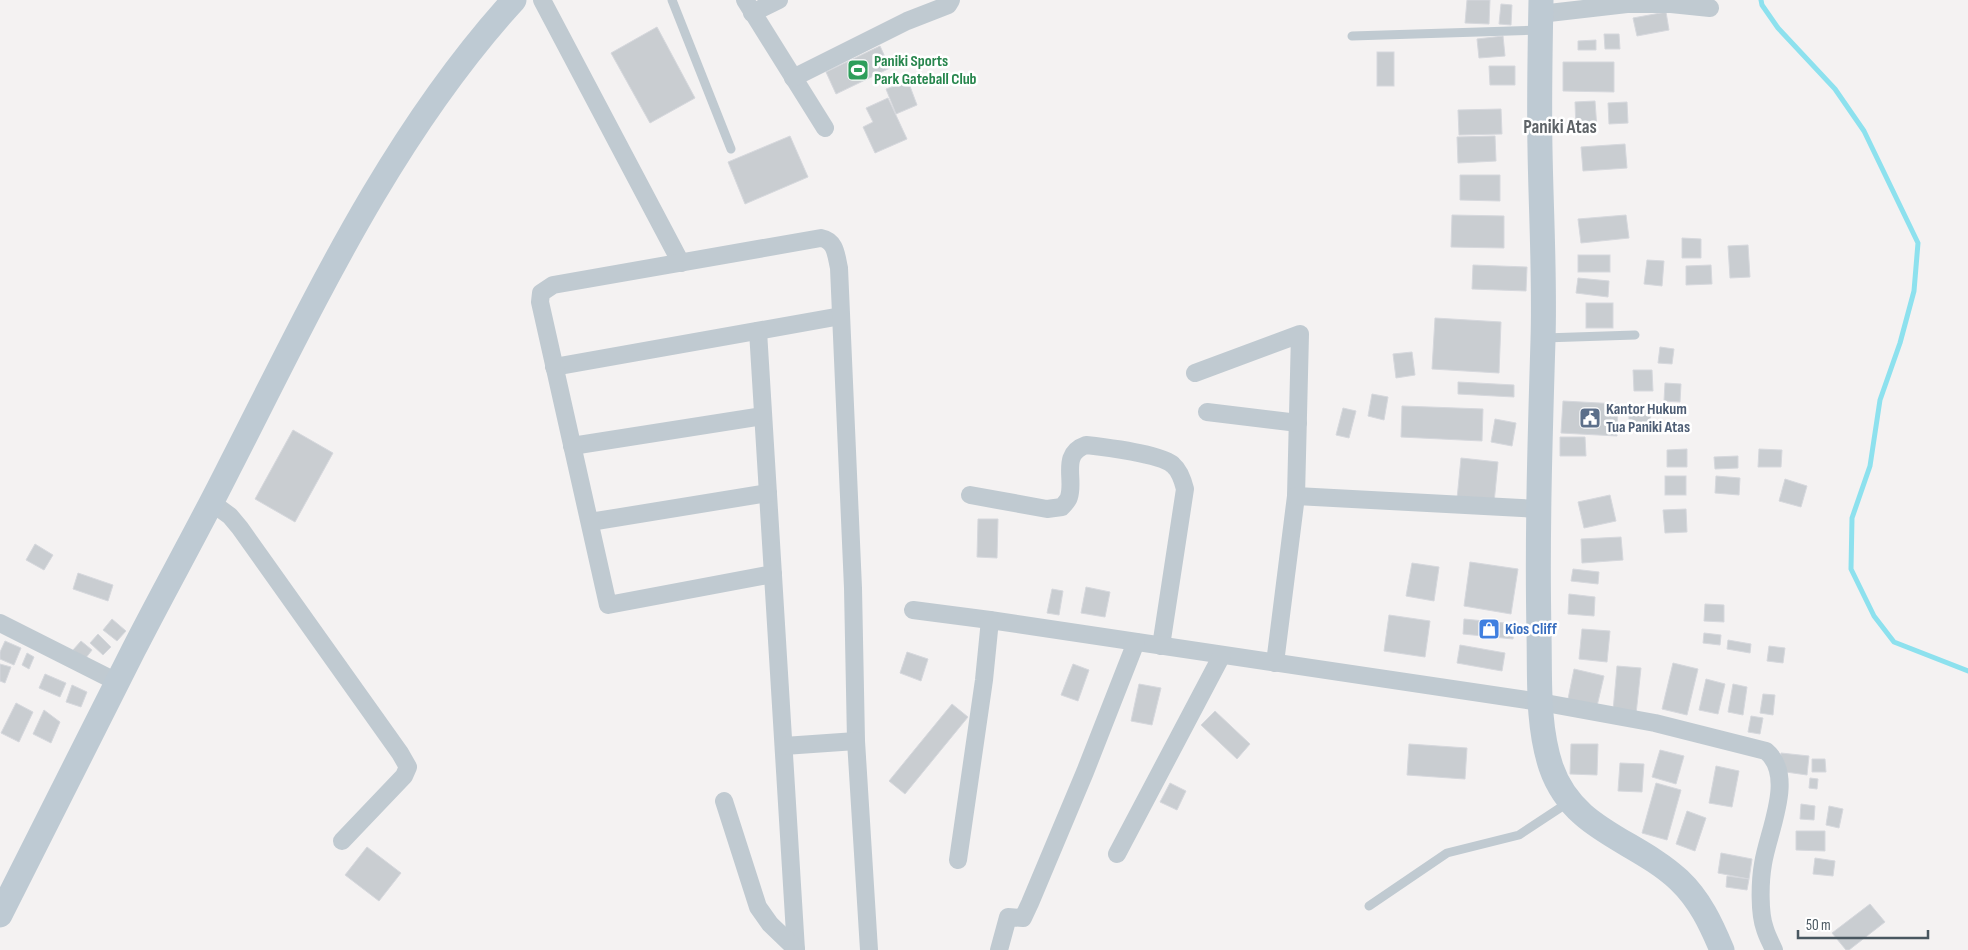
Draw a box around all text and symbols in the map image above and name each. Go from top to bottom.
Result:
place label: Paniki Sports Park Gateball Club [874,52,977,89]
sports icon: Paniki Sports Park Gateball Club [846,58,870,82]
district label: Paniki Atas [1523,116,1597,139]
place label: Kantor Hukum Tua Paniki Atas [1606,400,1690,437]
public building icon: Kantor Hukum Tua Paniki Atas [1578,406,1602,430]
shop icon: Kios Cliff [1477,617,1501,641]
place label: Kios Cliff [1505,620,1558,639]
scale bar [1798,908,1928,940]
text: 50 m [1806,916,1831,935]

